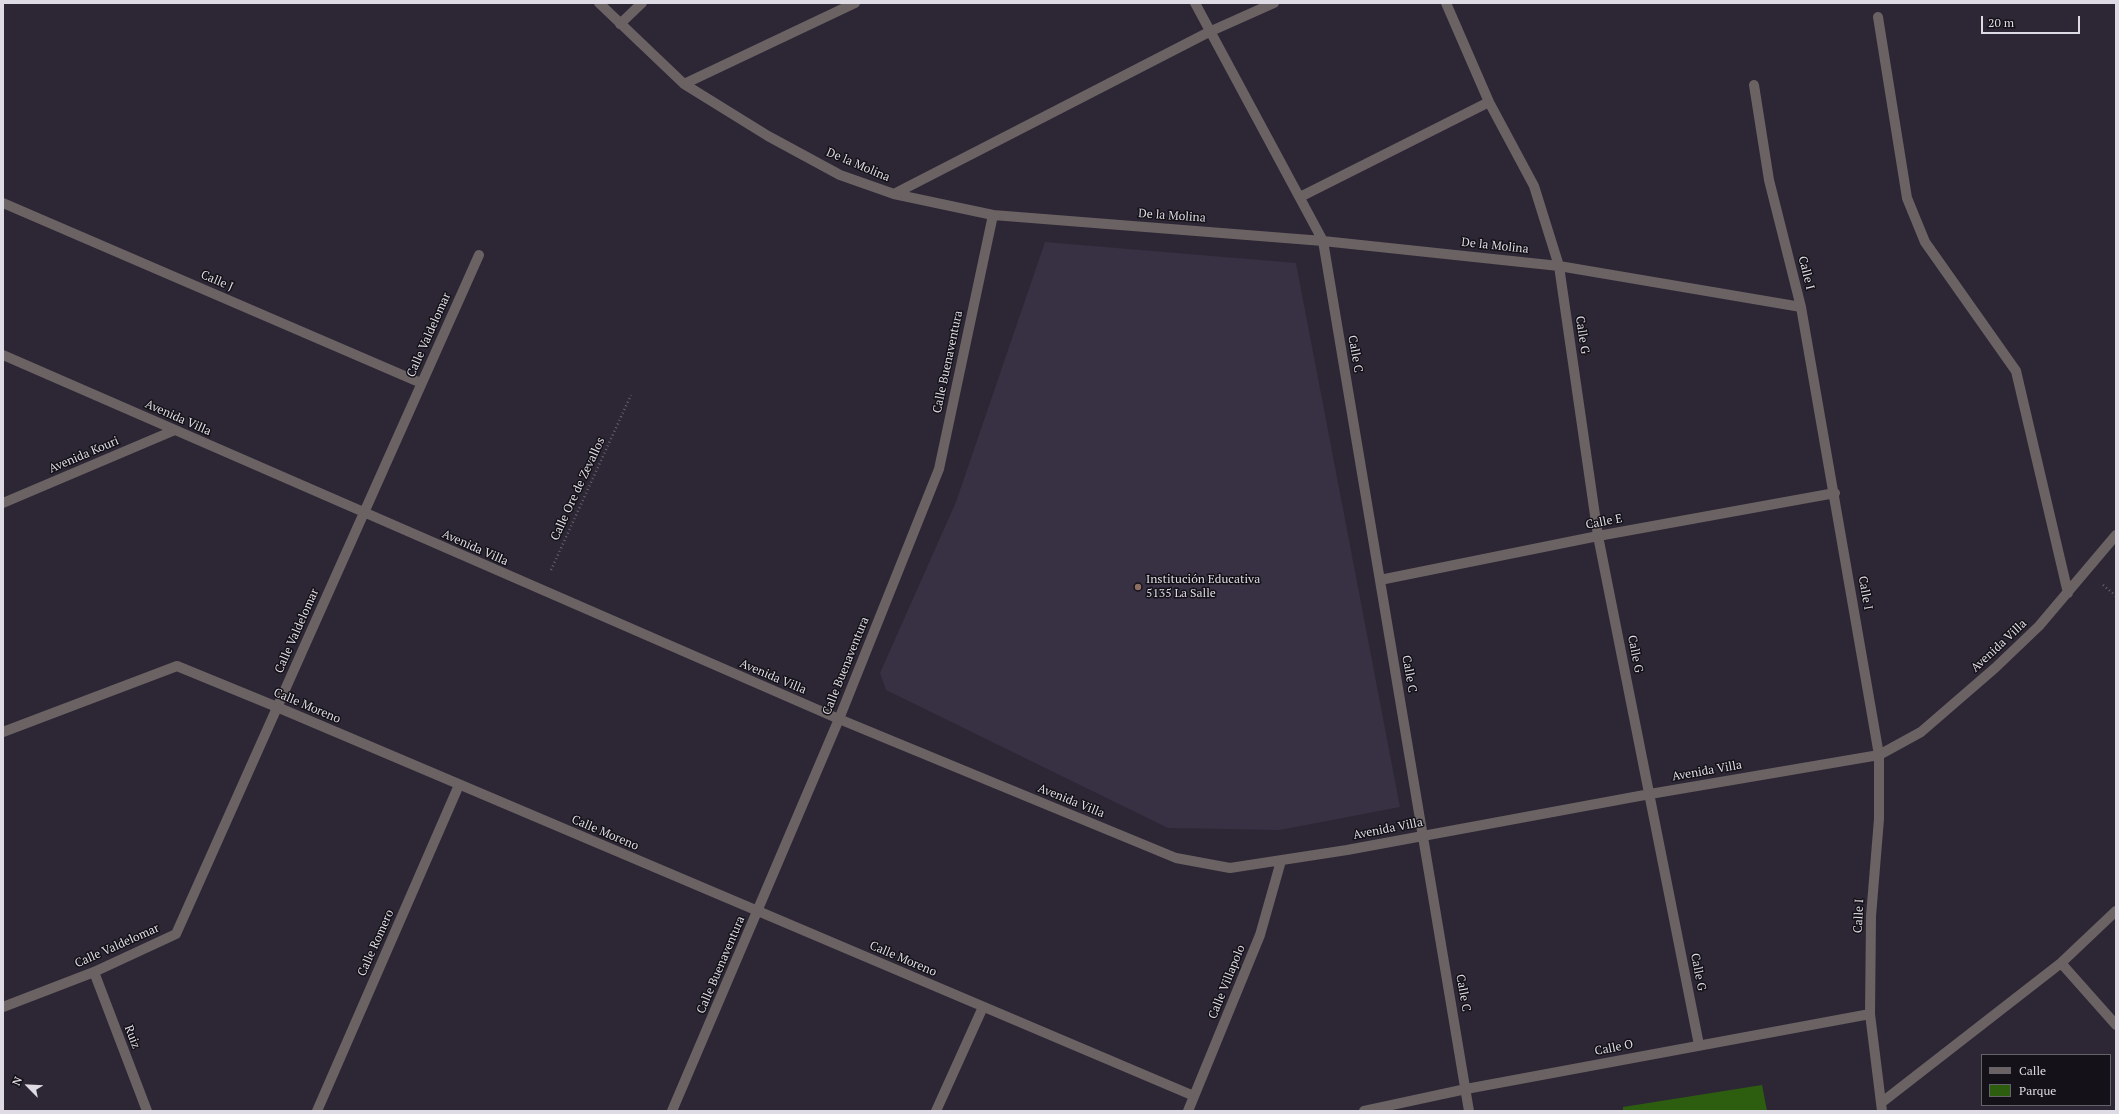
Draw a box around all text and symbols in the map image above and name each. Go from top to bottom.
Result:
scale bar [1983,8,2082,34]
text: 20 m [1988,15,2014,30]
street label: De la Molina [824,145,892,185]
street label: De la Molina [1138,206,1206,226]
street label: De la Molina [1461,235,1529,257]
street label: Calle I [1795,255,1817,291]
street label: Calle J [199,268,235,294]
street label: Calle Valdelomar [404,291,454,379]
street label: Calle Buenaventura [930,309,966,415]
street label: Calle G [1572,315,1592,355]
street label: Calle C [1345,334,1365,374]
street label: Avenida Villa [143,397,213,439]
street label: Avenida Kouri [47,434,121,476]
street label: Calle Ore de Zevallos [548,435,608,543]
street label: Calle E [1584,511,1624,533]
street label: Avenida Villa [440,527,510,569]
place label: Institución Educativa 5135 La Salle [1146,573,1260,601]
street label: Calle I [1855,575,1875,611]
marker: Institución Educativa 5135 La Salle [1133,582,1143,592]
street label: Calle Valdelomar [272,587,322,675]
street label: Calle Buenaventura [820,615,872,717]
street label: Avenida Villa [1968,617,2030,675]
street label: Calle G [1624,634,1646,674]
street label: Calle C [1399,654,1419,694]
street label: Avenida Villa [738,657,808,697]
street label: Calle Moreno [271,685,343,727]
street label: Avenida Villa [1671,758,1743,784]
street label: Avenida Villa [1036,781,1106,821]
street label: Calle Moreno [569,812,641,854]
street label: Avenida Villa [1352,815,1424,843]
street label: Calle I [1851,899,1867,933]
street label: Calle Romero [355,907,397,979]
street label: Calle Buenaventura [694,914,748,1016]
street label: Calle Valdelomar [73,921,161,971]
street label: Calle Moreno [867,938,939,980]
street label: Calle Villapolo [1206,943,1248,1021]
street label: Calle G [1687,952,1709,992]
street label: Calle C [1453,973,1473,1013]
street label: Ruiz [121,1023,143,1051]
street label: Calle O [1594,1037,1634,1059]
legend [1981,1054,2111,1106]
text: Calle [2019,1063,2046,1078]
north arrow [8,1066,48,1106]
text: N [9,1074,25,1088]
text: Parque [2019,1083,2056,1098]

